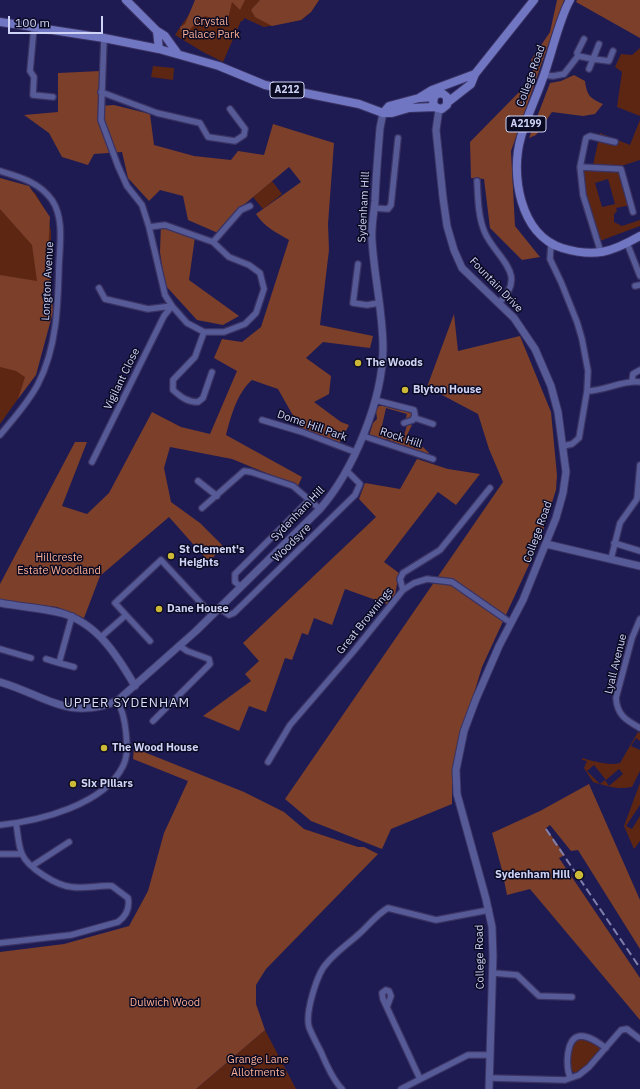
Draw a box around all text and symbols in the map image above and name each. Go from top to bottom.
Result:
scale bar [10,8,105,34]
text: 100 m [15,15,50,30]
park label: Crystal Palace Park [182,15,240,41]
street label: College Road [514,43,548,109]
road number: A212 [270,82,304,98]
road number: A2199 [506,116,546,132]
street label: Sydenham Hill [356,171,372,243]
street label: Longton Avenue [39,241,57,321]
street label: Fountain Drive [466,255,526,315]
street label: Vigilant Close [101,346,143,412]
place label: The Woods [366,356,423,370]
marker: The Woods [353,358,363,368]
place label: Blyton House [413,383,481,397]
marker: Blyton House [400,385,410,395]
street label: Dome Hill Park [275,408,349,444]
street label: Rock Hill [378,425,424,451]
street label: Sydenham Hill [268,484,328,544]
street label: College Road [521,499,555,565]
street label: Woodsyre [270,521,314,565]
place label: St Clement's Heights [179,543,245,569]
park label: Hillcreste Estate Woodland [17,551,101,577]
marker: St Clement's Heights [166,551,176,561]
street label: Great Brownings [334,585,396,657]
place label: Dane House [167,602,229,616]
marker: Dane House [154,604,164,614]
street label: Lyall Avenue [602,633,630,695]
district label: UPPER SYDENHAM [64,695,190,711]
place label: The Wood House [112,741,198,755]
marker: The Wood House [99,743,109,753]
place label: Six Pillars [81,777,133,791]
marker: Six Pillars [68,779,78,789]
place label: Sydenham Hill [495,868,570,882]
marker: Sydenham Hill [573,869,585,881]
street label: College Road [473,925,487,989]
park label: Dulwich Wood [130,996,200,1010]
park label: Grange Lane Allotments [227,1053,289,1079]

